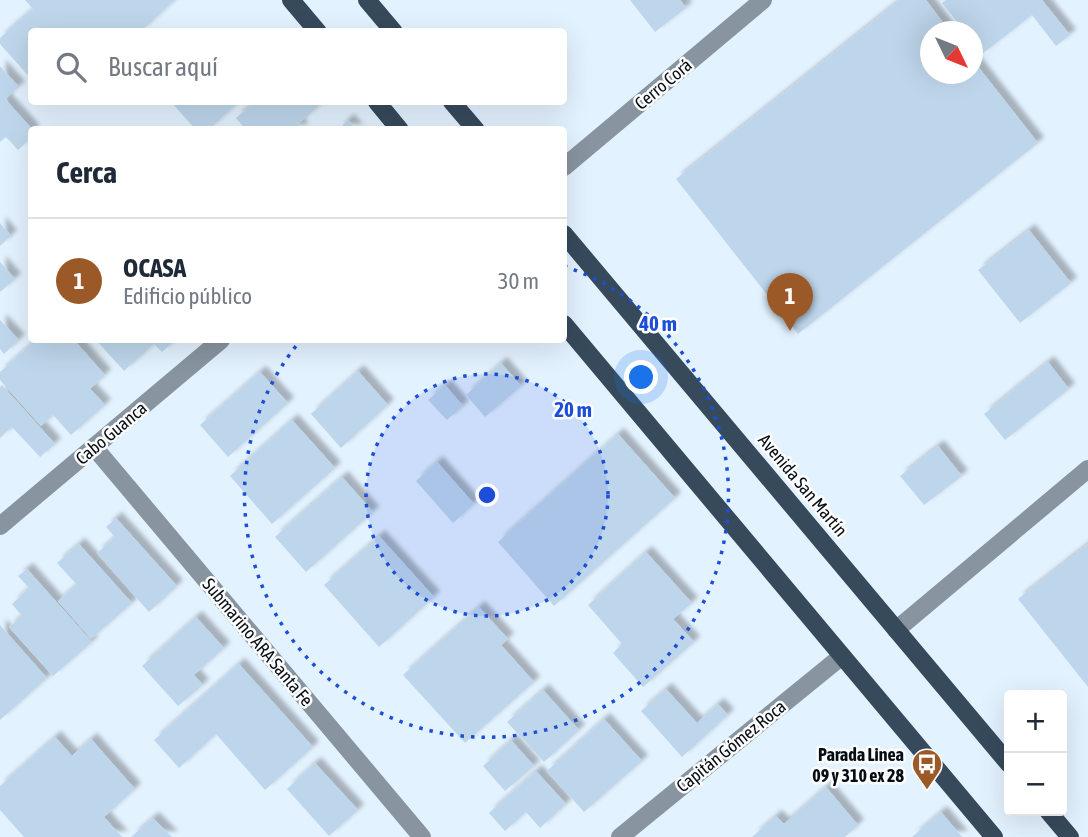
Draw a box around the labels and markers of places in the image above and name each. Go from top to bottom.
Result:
pin: 1 [767,273,813,331]
centre of rings [475,483,499,507]
place label: Parada Linea 09 y 310 ex 28 [812,744,905,786]
bus stop icon: Parada Linea 09 y 310 ex 28 [910,747,944,791]

